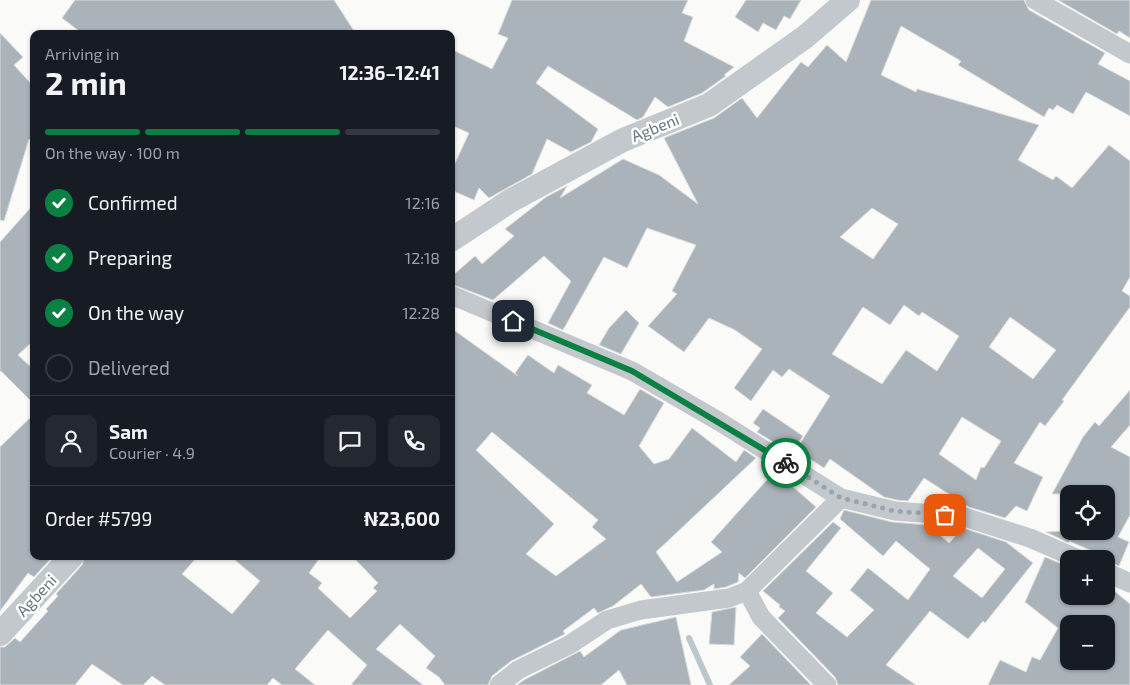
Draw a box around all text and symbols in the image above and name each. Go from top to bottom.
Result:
text: Arriving in [45,44,119,63]
text: 12:36–12:41 [339,61,440,84]
text: 2 min [45,63,127,101]
street label: Agbeni [628,109,682,145]
text: On the way · 100 m [45,143,180,162]
icon: check [45,189,73,217]
text: Confirmed [88,191,178,214]
text: 12:16 [405,193,440,212]
icon: check [45,244,73,272]
text: Preparing [88,246,172,269]
text: 12:18 [405,248,440,267]
icon: check [45,299,73,327]
pin [492,300,534,342]
text: On the way [88,301,184,324]
text: 12:28 [402,303,440,322]
icon: home [499,307,527,335]
text: Delivered [88,356,170,379]
button: person [45,415,97,467]
button: chat [324,415,376,467]
button: phone [388,415,440,467]
text: Sam [109,420,148,443]
courier [761,438,811,488]
text: Courier · 4.9 [109,443,195,462]
icon: bike [772,449,800,477]
map controls [1060,485,1115,670]
button: locate [1060,485,1115,540]
pin [924,494,966,536]
icon: bag [931,501,959,529]
text: Order #5799 [45,507,152,530]
text: ₦23,600 [364,507,440,530]
button: + [1060,550,1115,605]
street label: Agbeni [12,570,60,620]
button: − [1060,615,1115,670]

